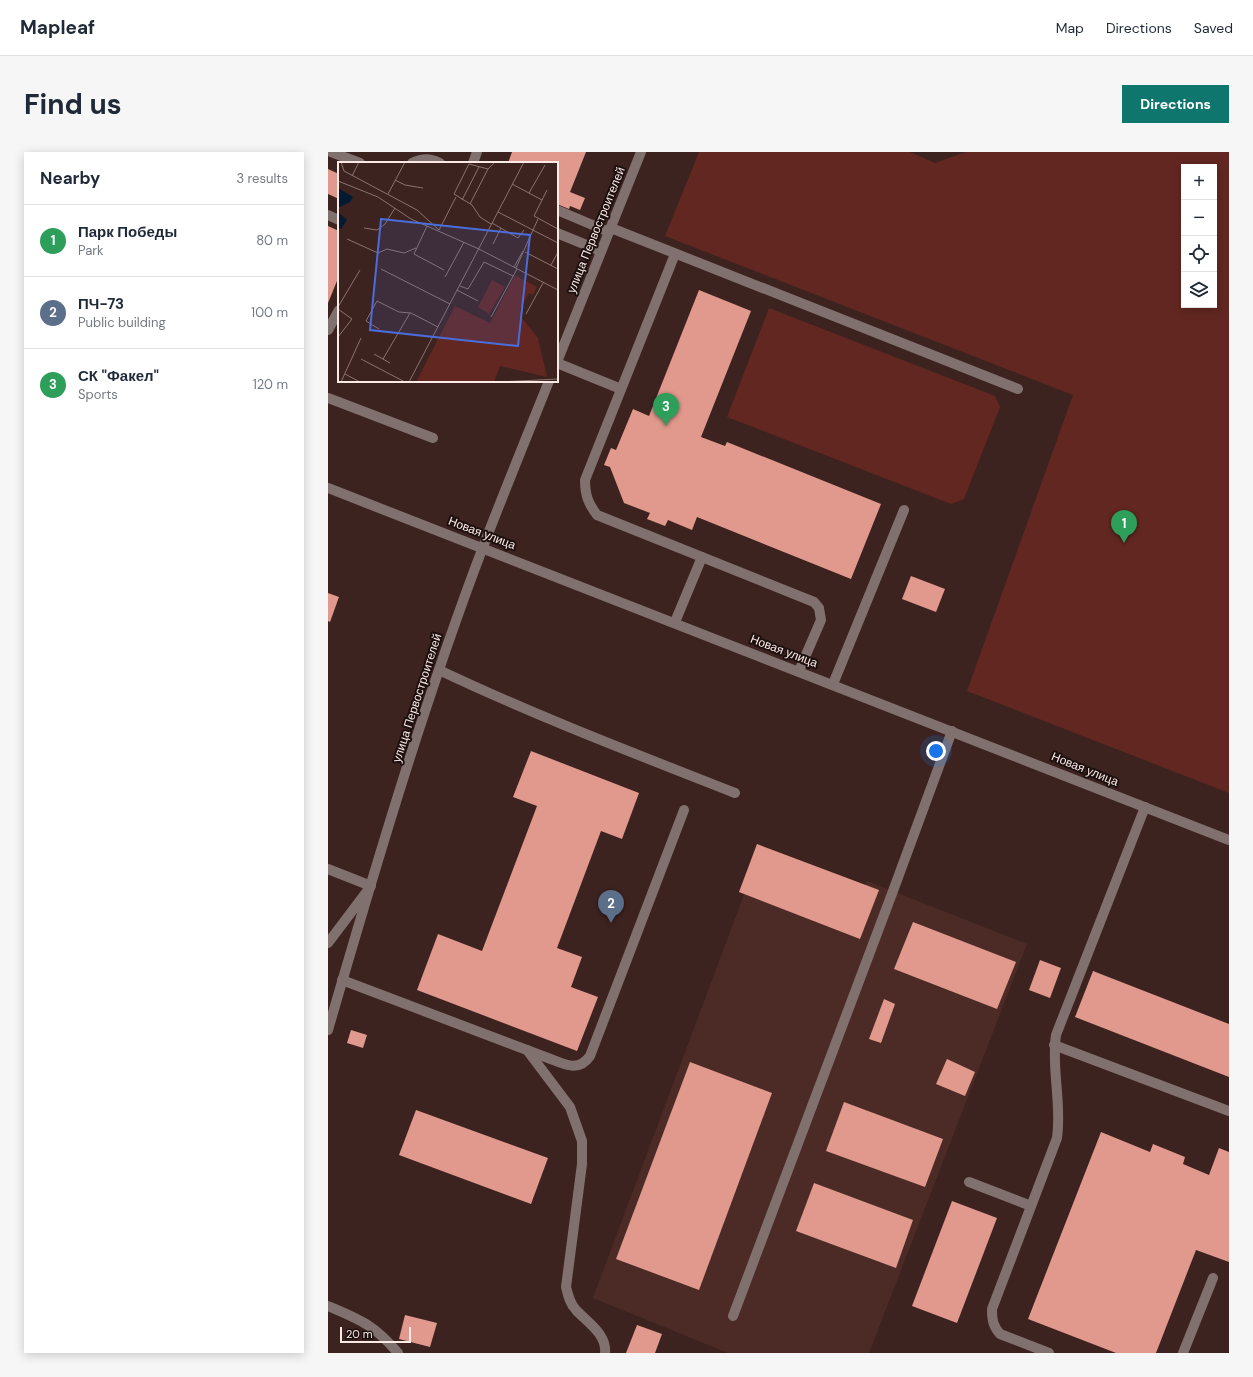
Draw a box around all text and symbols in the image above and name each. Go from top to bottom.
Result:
text: Mapleaf [20,15,95,40]
text: Map [1056,19,1084,37]
text: Directions [1106,19,1172,37]
text: Saved [1194,19,1233,37]
button: Directions [1122,85,1229,123]
text: Find us [24,86,122,123]
inset map [338,162,558,382]
map controls [1181,164,1217,308]
button: + [1181,164,1217,200]
street label: улица Первостроителей [563,165,629,295]
text: Nearby [40,167,100,189]
text: 3 results [236,170,288,187]
button: − [1181,200,1217,236]
text: Парк Победы [78,222,177,242]
text: 1 [51,232,55,249]
text: 80 m [256,232,288,249]
button: locate [1181,236,1217,272]
text: Park [78,242,104,259]
button: layers [1181,272,1217,308]
text: ПЧ-73 [78,294,124,314]
text: 2 [49,304,57,321]
text: 100 m [251,304,288,321]
text: Public building [78,314,166,331]
text: СК "Факел" [78,366,159,386]
text: 3 [49,376,57,393]
text: 120 m [253,376,288,393]
text: Sports [78,386,118,403]
pin: 3 [653,393,679,426]
pin: 1 [1111,510,1137,543]
street label: Новая улица [446,513,518,553]
street label: Новая улица [748,631,820,671]
street label: улица Первостроителей [389,632,445,764]
your location [926,741,946,761]
street label: Новая улица [1049,748,1121,790]
pin: 2 [598,890,624,923]
scale bar [340,1325,411,1344]
text: 20 m [346,1327,372,1341]

